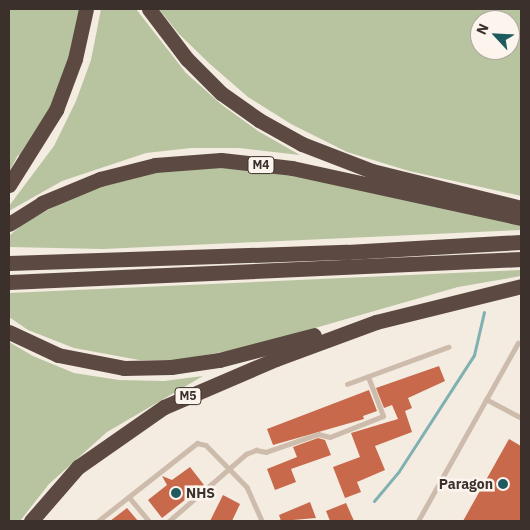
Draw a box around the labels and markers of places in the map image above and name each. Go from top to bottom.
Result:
place label: Paragon [439,476,493,492]
marker: Paragon [497,478,509,490]
place label: NHS [186,485,215,501]
marker: NHS [170,487,182,499]

